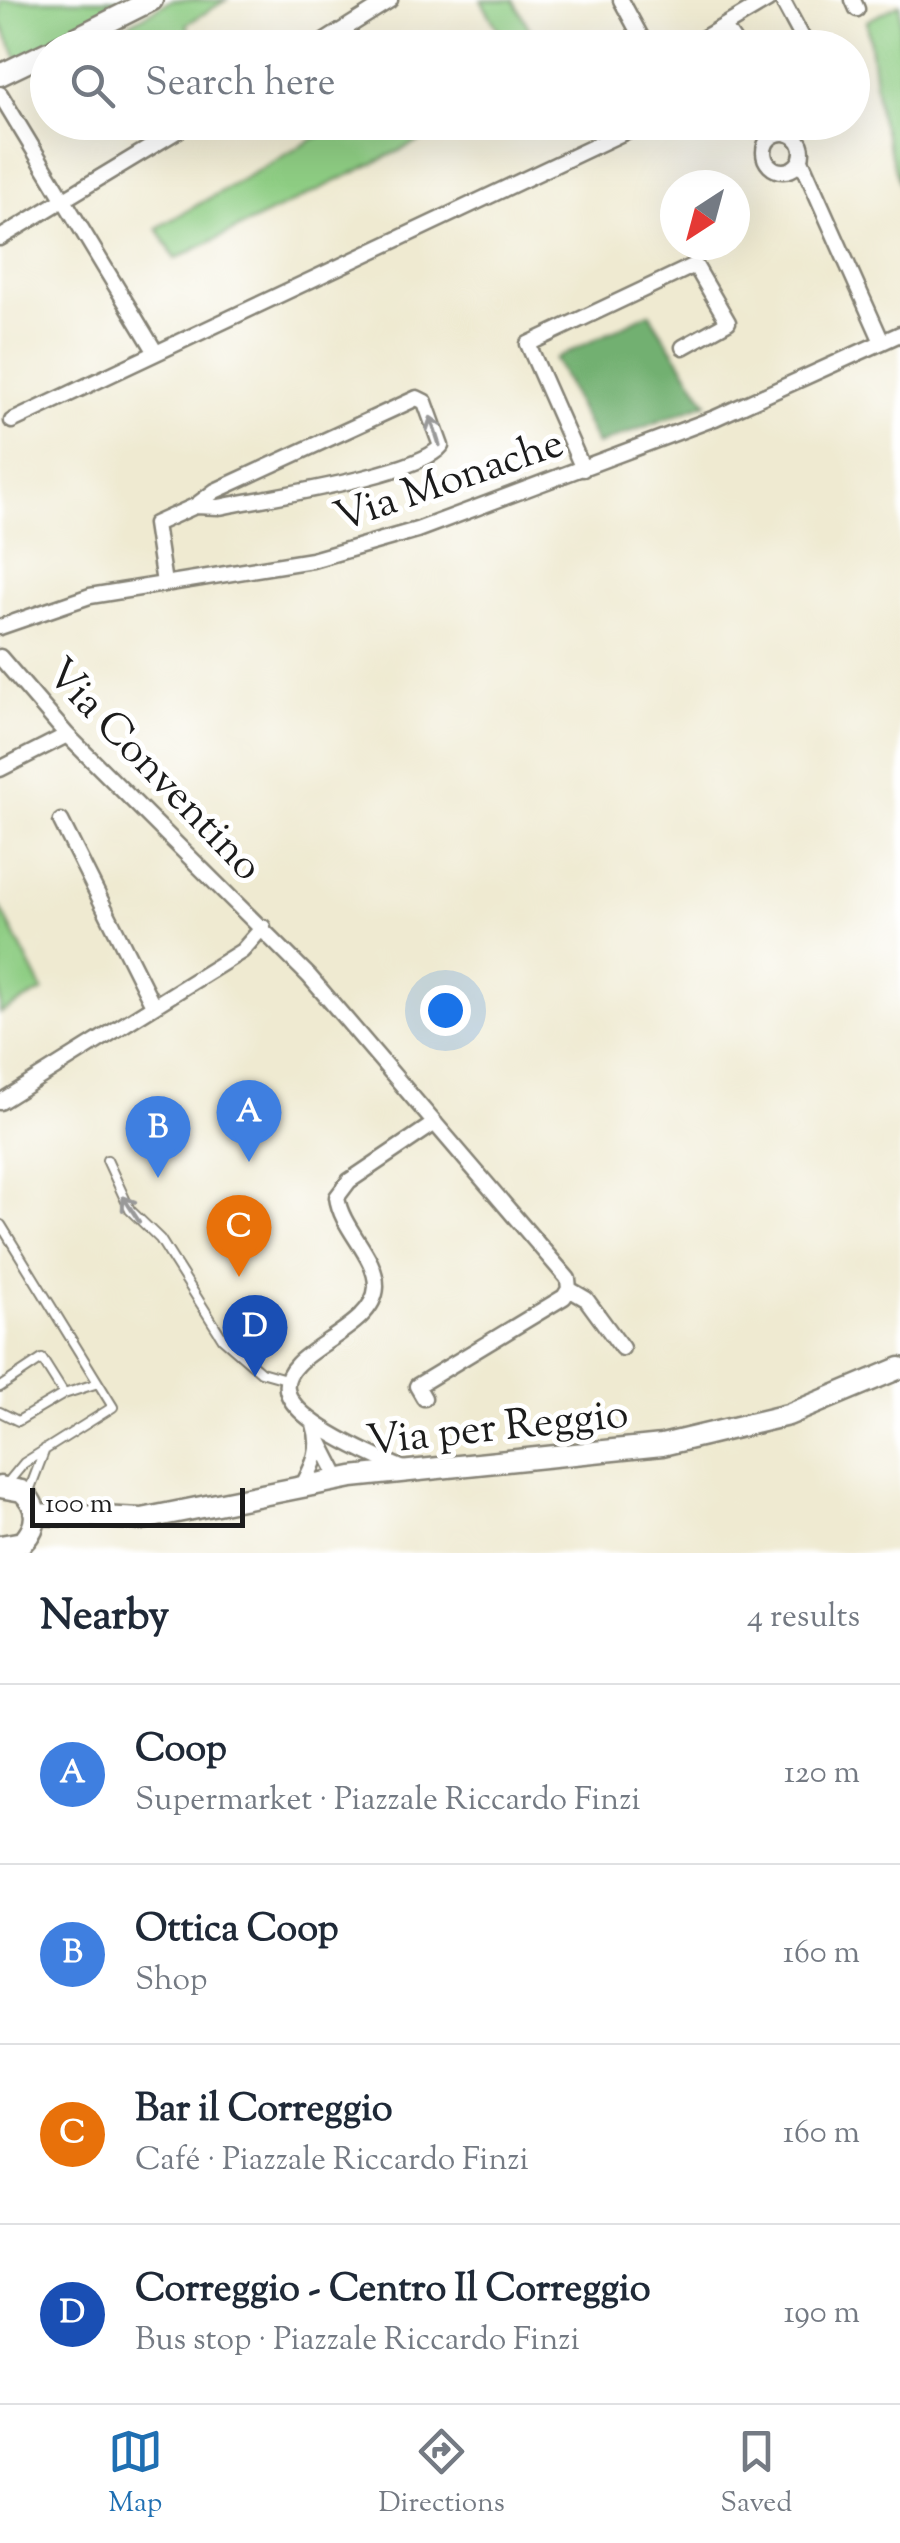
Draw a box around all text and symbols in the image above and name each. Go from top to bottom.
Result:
search box [30,30,870,140]
icon: search [65,58,120,113]
text: Search here [145,58,336,112]
north arrow [660,170,750,260]
street label: Via Monache [327,415,572,550]
one-way arrow [425,416,443,448]
street label: Via Conventino [30,647,274,896]
your location [420,985,471,1036]
pin: A [216,1080,282,1162]
pin: B [126,1096,190,1178]
pin: C [206,1194,272,1277]
one-way arrow [120,1195,141,1224]
pin: D [222,1294,288,1377]
street label: Via per Reggio [363,1386,632,1474]
scale bar [30,1483,245,1528]
text: 100 m [45,1485,113,1525]
text: Nearby [40,1588,169,1648]
text: 4 results [747,1595,860,1641]
text: Coop [135,1724,227,1778]
text: A [60,1751,85,1797]
text: 120 m [784,1751,860,1797]
text: Supermarket · Piazzale Riccardo Finzi [135,1778,640,1824]
text: Ottica Coop [135,1904,339,1958]
text: B [62,1931,83,1977]
text: 160 m [783,1931,860,1977]
text: Shop [135,1958,207,2004]
text: Bar il Correggio [135,2084,393,2138]
text: C [60,2111,85,2157]
text: 160 m [783,2111,860,2157]
text: Café · Piazzale Riccardo Finzi [135,2138,528,2184]
text: Correggio - Centro Il Correggio [135,2264,650,2318]
text: D [60,2291,85,2337]
text: 190 m [784,2291,860,2337]
text: Bus stop · Piazzale Riccardo Finzi [135,2318,580,2364]
tab: Map [108,2424,163,2524]
tab: Directions [378,2424,505,2524]
tab: Saved [720,2424,792,2524]

